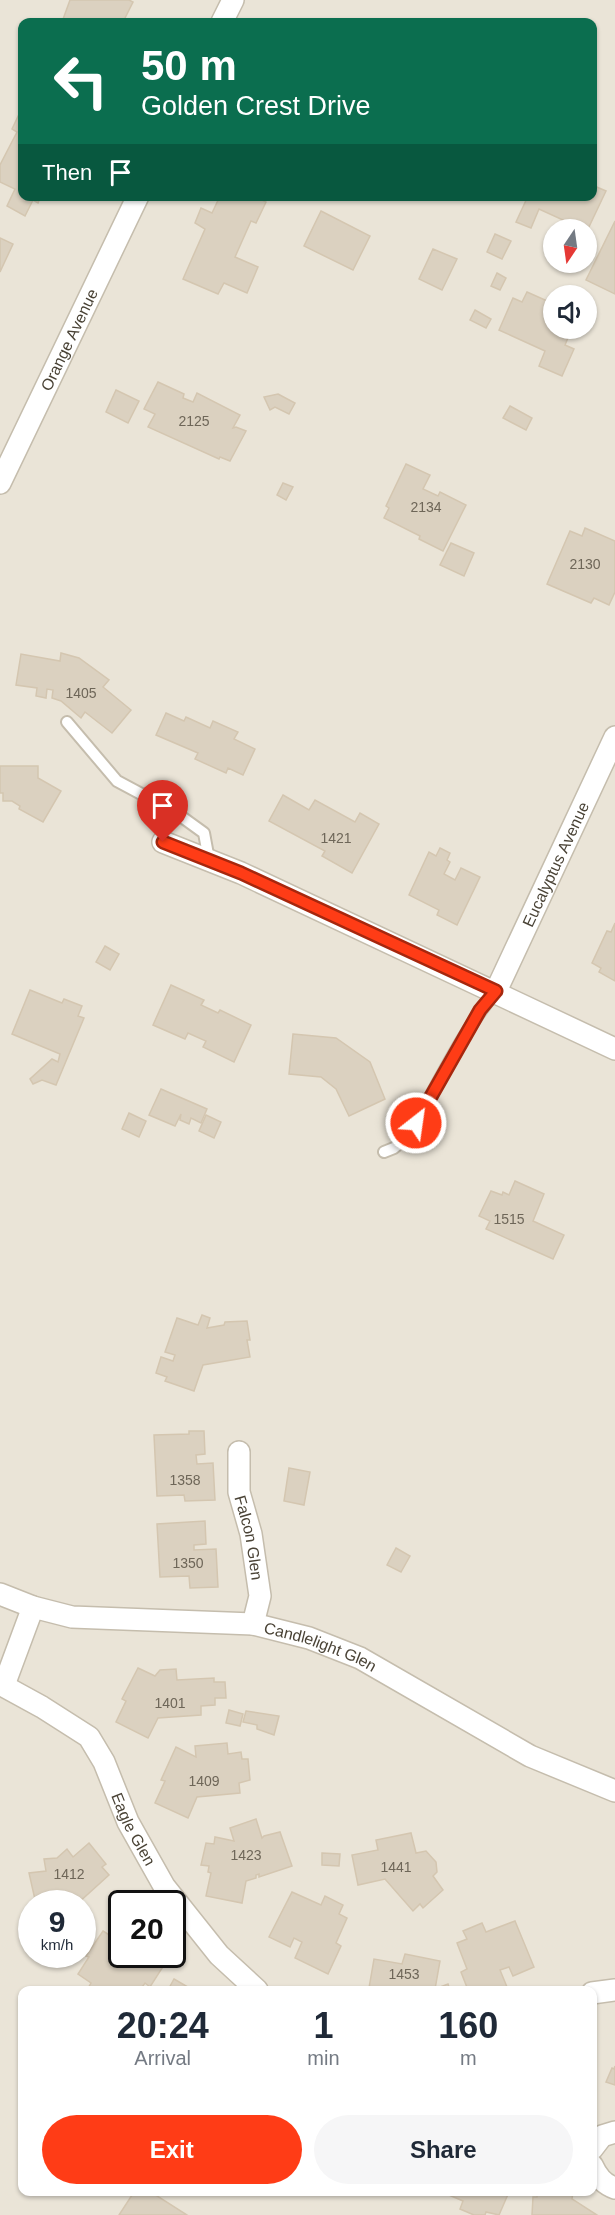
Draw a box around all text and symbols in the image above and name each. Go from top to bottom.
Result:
icon: left [42,42,120,120]
text: 50 m [141,42,237,89]
text: Golden Crest Drive [141,91,371,121]
icon: arrive [104,156,137,189]
text: Then [42,160,92,185]
north arrow [543,219,597,273]
map controls [543,219,597,339]
button: sound [543,285,597,339]
street label: Orange Avenue [38,286,101,394]
house number: 2125 [178,413,210,429]
house number: 2134 [410,499,442,515]
house number: 2130 [569,556,601,572]
house number: 1405 [65,685,97,701]
pin [137,780,188,842]
icon: arrive [146,789,179,822]
street label: Eucalyptus Avenue [519,799,592,930]
house number: 1421 [320,830,352,846]
position arrow [384,1091,448,1155]
house number: 1515 [493,1211,525,1227]
house number: 1358 [169,1472,201,1488]
street label: Falcon Glen [231,1493,266,1581]
house number: 1350 [172,1555,204,1571]
street label: Candlelight Glen [262,1619,379,1675]
house number: 1401 [154,1695,186,1711]
house number: 1409 [188,1773,220,1789]
street label: Eagle Glen [108,1790,159,1868]
house number: 1423 [230,1847,262,1863]
house number: 1441 [380,1859,412,1875]
house number: 1412 [53,1866,85,1882]
speed limit sign: 20 [108,1890,186,1968]
text: 9 [49,1905,65,1938]
text: km/h [41,1936,73,1953]
house number: 1453 [388,1966,420,1982]
text: 20:24 [117,2005,209,2046]
text: 1 [313,2005,333,2046]
text: 160 [438,2005,498,2046]
text: Arrival [134,2047,191,2069]
text: min [307,2047,340,2069]
text: m [460,2047,477,2069]
button: Exit [42,2115,302,2184]
button: Share [314,2115,573,2184]

